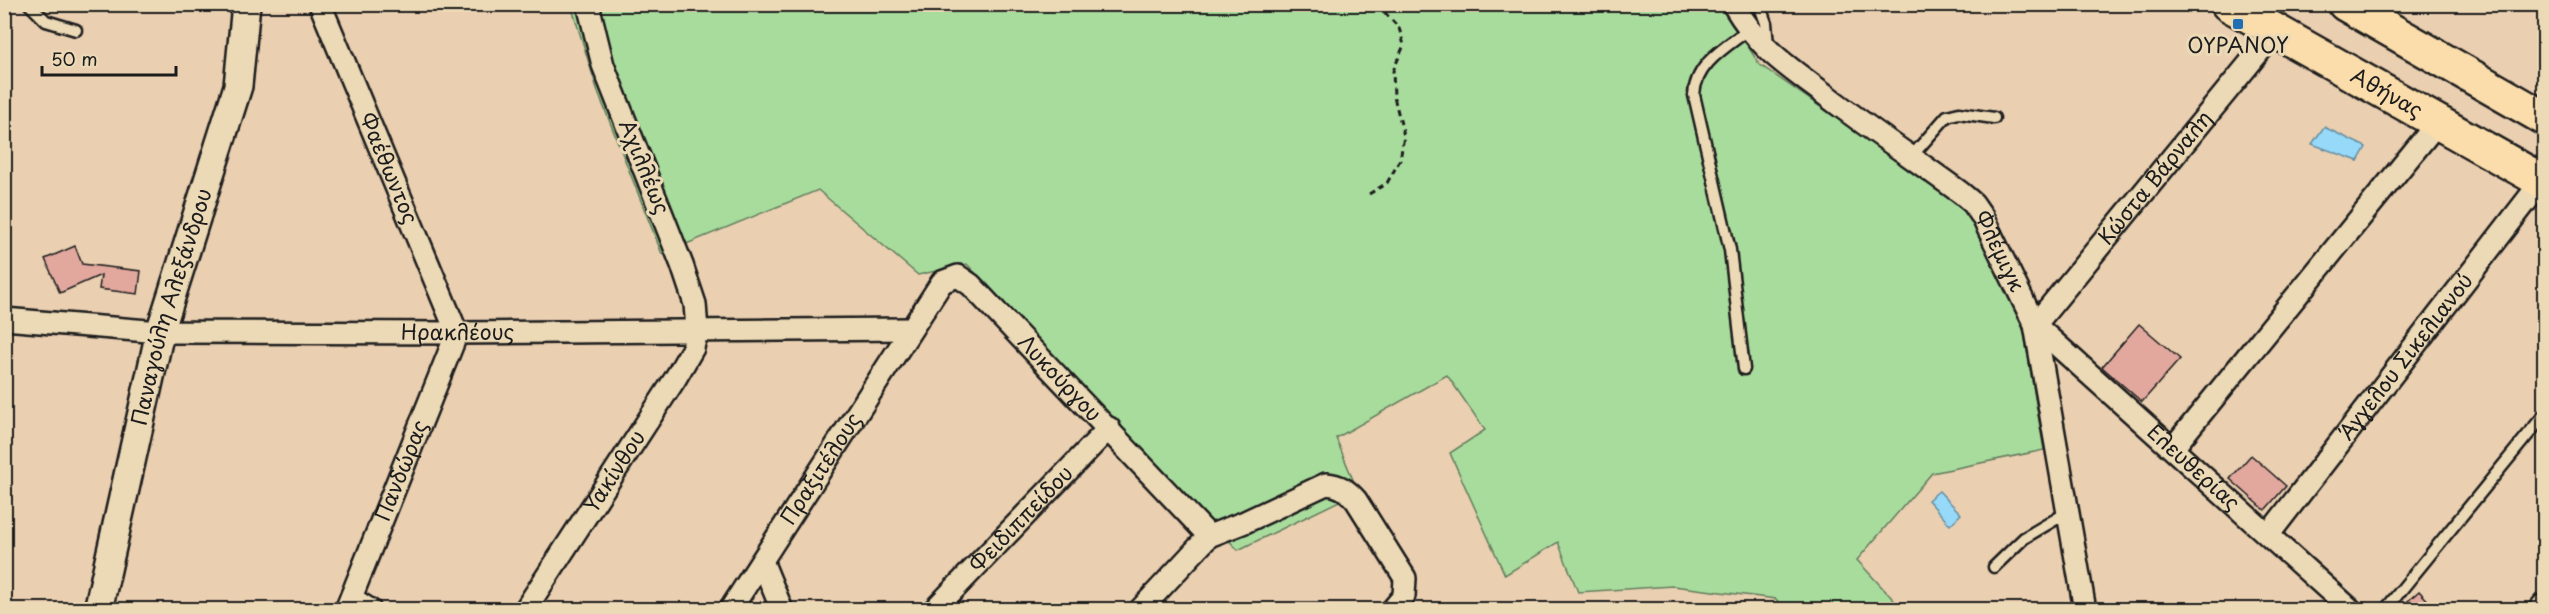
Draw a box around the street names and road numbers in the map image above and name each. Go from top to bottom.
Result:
street label: Αθήνας [2346,58,2430,125]
street label: Κώστα Βάρναλη [2089,103,2219,251]
street label: Φαέθωντος [353,107,428,228]
street label: Αχιλλέως [612,114,679,218]
street label: Παναγούλη Αλεξάνδρου [122,184,219,428]
street label: Φλέμιγκ [1968,204,2034,297]
street label: Άγγελου Σικελιανού [2329,265,2479,446]
street label: Ηρακλέους [401,314,514,347]
street label: Λυκούργου [1012,326,1110,428]
street label: Πραξιτέλους [771,405,868,530]
street label: Πανδώρας [365,415,435,525]
street label: Ελευθερίας [2141,415,2248,517]
street label: Υακίνθου [574,423,652,518]
street label: Φειδιππείδου [960,457,1079,579]

